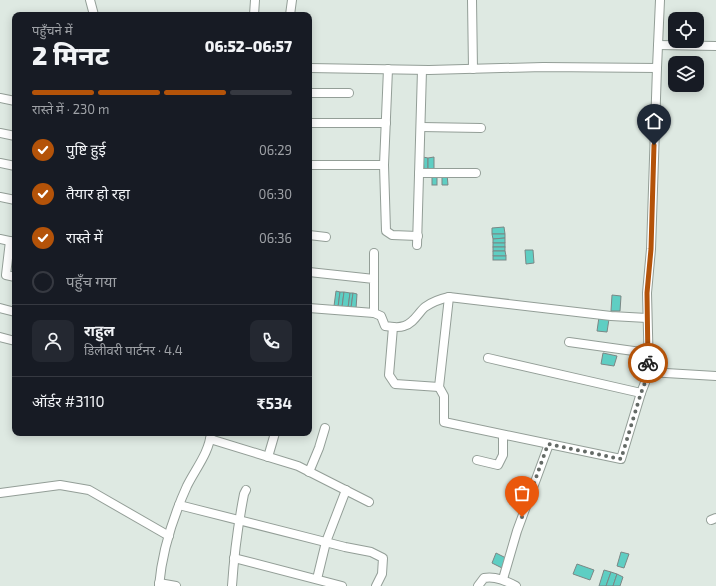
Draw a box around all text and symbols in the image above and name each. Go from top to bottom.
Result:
map controls [668,12,704,92]
button: locate [668,12,704,48]
text: पहुँचने में [32,22,72,38]
text: 06:52–06:57 [205,37,292,55]
text: 2 मिनट [32,39,109,70]
button: layers [668,56,704,92]
text: रास्ते में · 230 m [32,101,109,117]
pin [637,104,671,145]
icon: home [643,110,665,132]
icon: check [32,139,54,161]
text: पुष्टि हुई [66,140,106,158]
text: 06:29 [259,142,292,158]
icon: check [32,183,54,205]
text: तैयार हो रहा [66,184,130,202]
text: 06:30 [259,186,292,202]
icon: check [32,227,54,249]
text: रास्ते में [66,228,103,246]
text: 06:36 [259,230,292,246]
text: पहुँच गया [66,272,116,290]
button: person [32,320,74,362]
button: phone [250,320,292,362]
text: राहुल [84,321,115,339]
text: डिलीवरी पार्टनर · 4.4 [84,342,183,358]
courier [628,343,668,383]
icon: bike [637,352,659,374]
text: ऑर्डर #3110 [32,392,104,410]
text: ₹534 [257,394,292,412]
pin [505,476,539,517]
icon: bag [511,482,533,504]

